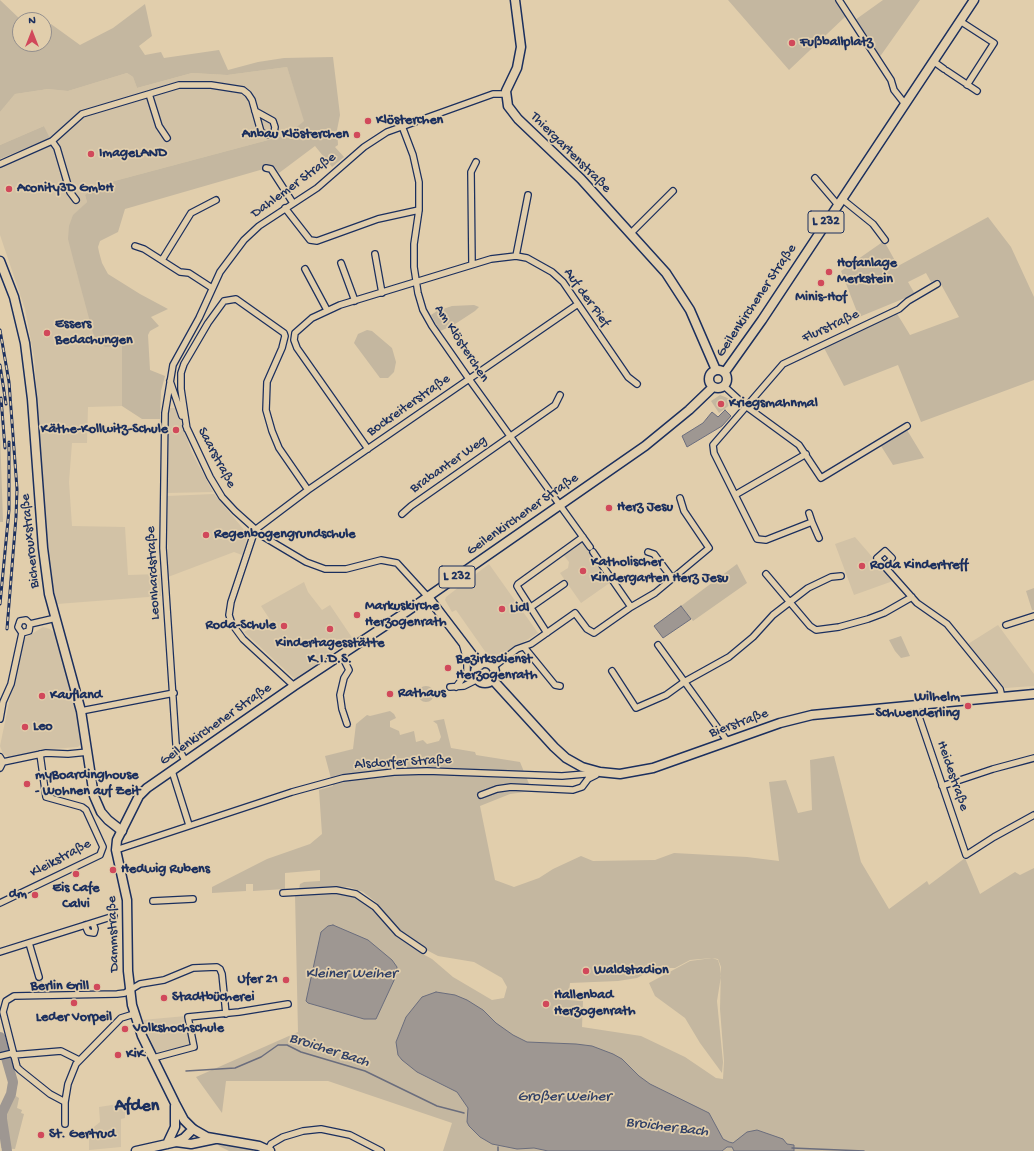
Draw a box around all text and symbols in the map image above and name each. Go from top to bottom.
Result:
north arrow [12,12,52,52]
text: N [28,15,36,27]
place label: Fußballplatz [800,35,873,51]
marker: Fußballplatz [787,38,797,48]
street label: Thiergartenstraße [526,109,614,197]
place label: Klösterchen [376,113,443,129]
marker: Klösterchen [363,116,373,126]
place label: Anbau Klösterchen [242,127,349,143]
marker: Anbau Klösterchen [352,130,362,140]
place label: ImageLAND [99,146,167,162]
marker: ImageLAND [86,149,96,159]
street label: Dahlemer Straße [248,150,340,222]
place label: Aconity3D GmbH [17,181,113,197]
marker: Aconity3D GmbH [4,184,14,194]
road number: L 232 [808,211,844,233]
street label: Geilenkirchener Straße [713,241,801,361]
place label: Hofanlage Merkstein [837,256,897,288]
street label: Auf der Pief [559,265,613,331]
marker: Hofanlage Merkstein [824,267,834,277]
marker: Minis-Hof [816,278,826,288]
place label: Minis-Hof [795,290,847,306]
street label: Am Klösterchen [430,302,492,386]
street label: Flurstraße [800,306,862,348]
place label: Essers Bedachungen [55,317,133,350]
marker: Essers Bedachungen [42,328,52,338]
street label: Bockreiterstraße [364,371,454,441]
place label: Kriegsmahnmal [729,396,818,412]
marker: Kriegsmahnmal [716,399,726,409]
place label: Käthe-Kollwitz-Schule [41,422,168,438]
marker: Käthe-Kollwitz-Schule [171,425,181,435]
street label: Saarstraße [193,425,239,491]
street label: Brabanter Weg [407,432,491,498]
street label: Geilenkirchener Straße [464,470,582,560]
street label: Bicherouxstraße [18,493,44,589]
place label: Herz Jesu [617,500,673,516]
marker: Herz Jesu [604,503,614,513]
street label: Leonhardstraße [143,526,165,620]
place label: Regenbogengrundschule [214,527,356,543]
marker: Regenbogengrundschule [201,530,211,540]
place label: Katholischer Kindergarten Herz Jesu [591,555,728,588]
place label: Roda Kindertreff [870,558,968,574]
marker: Roda Kindertreff [857,561,867,571]
road number: L 232 [439,566,475,588]
marker: Katholischer Kindergarten Herz Jesu [578,566,588,576]
place label: Markuskirche Herzogenrath [365,599,446,632]
place label: Lidl [510,601,529,617]
marker: Lidl [497,604,507,614]
marker: Markuskirche Herzogenrath [352,610,362,620]
place label: Roda-Schule [205,618,276,634]
marker: Roda-Schule [279,621,289,631]
marker: Kindertagesstätte K.I.D.S. [325,624,335,634]
place label: Kindertagesstätte K.I.D.S. [276,636,384,668]
place label: Bezirksdienst Herzogenrath [456,652,537,684]
marker: Bezirksdienst Herzogenrath [443,663,453,673]
street label: Geilenkirchener Straße [157,680,275,770]
place label: Rathaus [398,686,446,702]
place label: Kaufland [50,688,102,704]
marker: Rathaus [385,689,395,699]
place label: Wilhelm Schwenderling [875,690,960,722]
marker: Kaufland [37,691,47,701]
marker: Wilhelm Schwenderling [963,701,973,711]
street label: Bierstraße [707,706,771,742]
place label: Leo [33,719,53,735]
marker: Leo [20,722,30,732]
street label: Heidestraße [932,739,972,813]
street label: Alsdorfer Straße [354,752,452,774]
place label: myBoardinghouse - Wohnen auf Zeit [35,768,140,800]
marker: myBoardinghouse - Wohnen auf Zeit [22,779,32,789]
street label: Kleikstraße [28,836,94,882]
place label: Hedwig Rubens [121,862,210,878]
marker: Hedwig Rubens [108,865,118,875]
marker: Eis Cafe Calvi [71,869,81,879]
place label: Eis Cafe Calvi [52,881,100,914]
place label: dm [9,887,27,903]
marker: dm [30,890,40,900]
street label: Dammstraße [104,896,124,972]
place label: Waldstadion [594,963,669,979]
water label: Kleiner Weiher [305,966,397,984]
marker: Waldstadion [581,966,591,976]
place label: Ufer 21 [238,972,278,988]
marker: Ufer 21 [281,975,291,985]
place label: Berlin Grill [31,979,89,995]
marker: Berlin Grill [92,982,102,992]
place label: Hallenbad Herzogenrath [554,988,635,1020]
place label: Stadtbücherei [172,990,255,1006]
marker: Stadtbücherei [159,993,169,1003]
marker: Leder Vorpeil [69,998,79,1008]
marker: Hallenbad Herzogenrath [541,999,551,1009]
place label: Leder Vorpeil [36,1010,112,1026]
place label: Volkshochschule [133,1021,224,1037]
marker: Volkshochschule [120,1024,130,1034]
water label: Broicher Bach [287,1030,371,1072]
place label: KiK [126,1047,144,1063]
marker: KiK [113,1050,123,1060]
water label: Großer Weiher [517,1089,611,1107]
district label: Afden [115,1096,159,1118]
water label: Broicher Bach [625,1114,709,1142]
place label: St. Gertrud [49,1127,115,1143]
marker: St. Gertrud [36,1130,46,1140]

